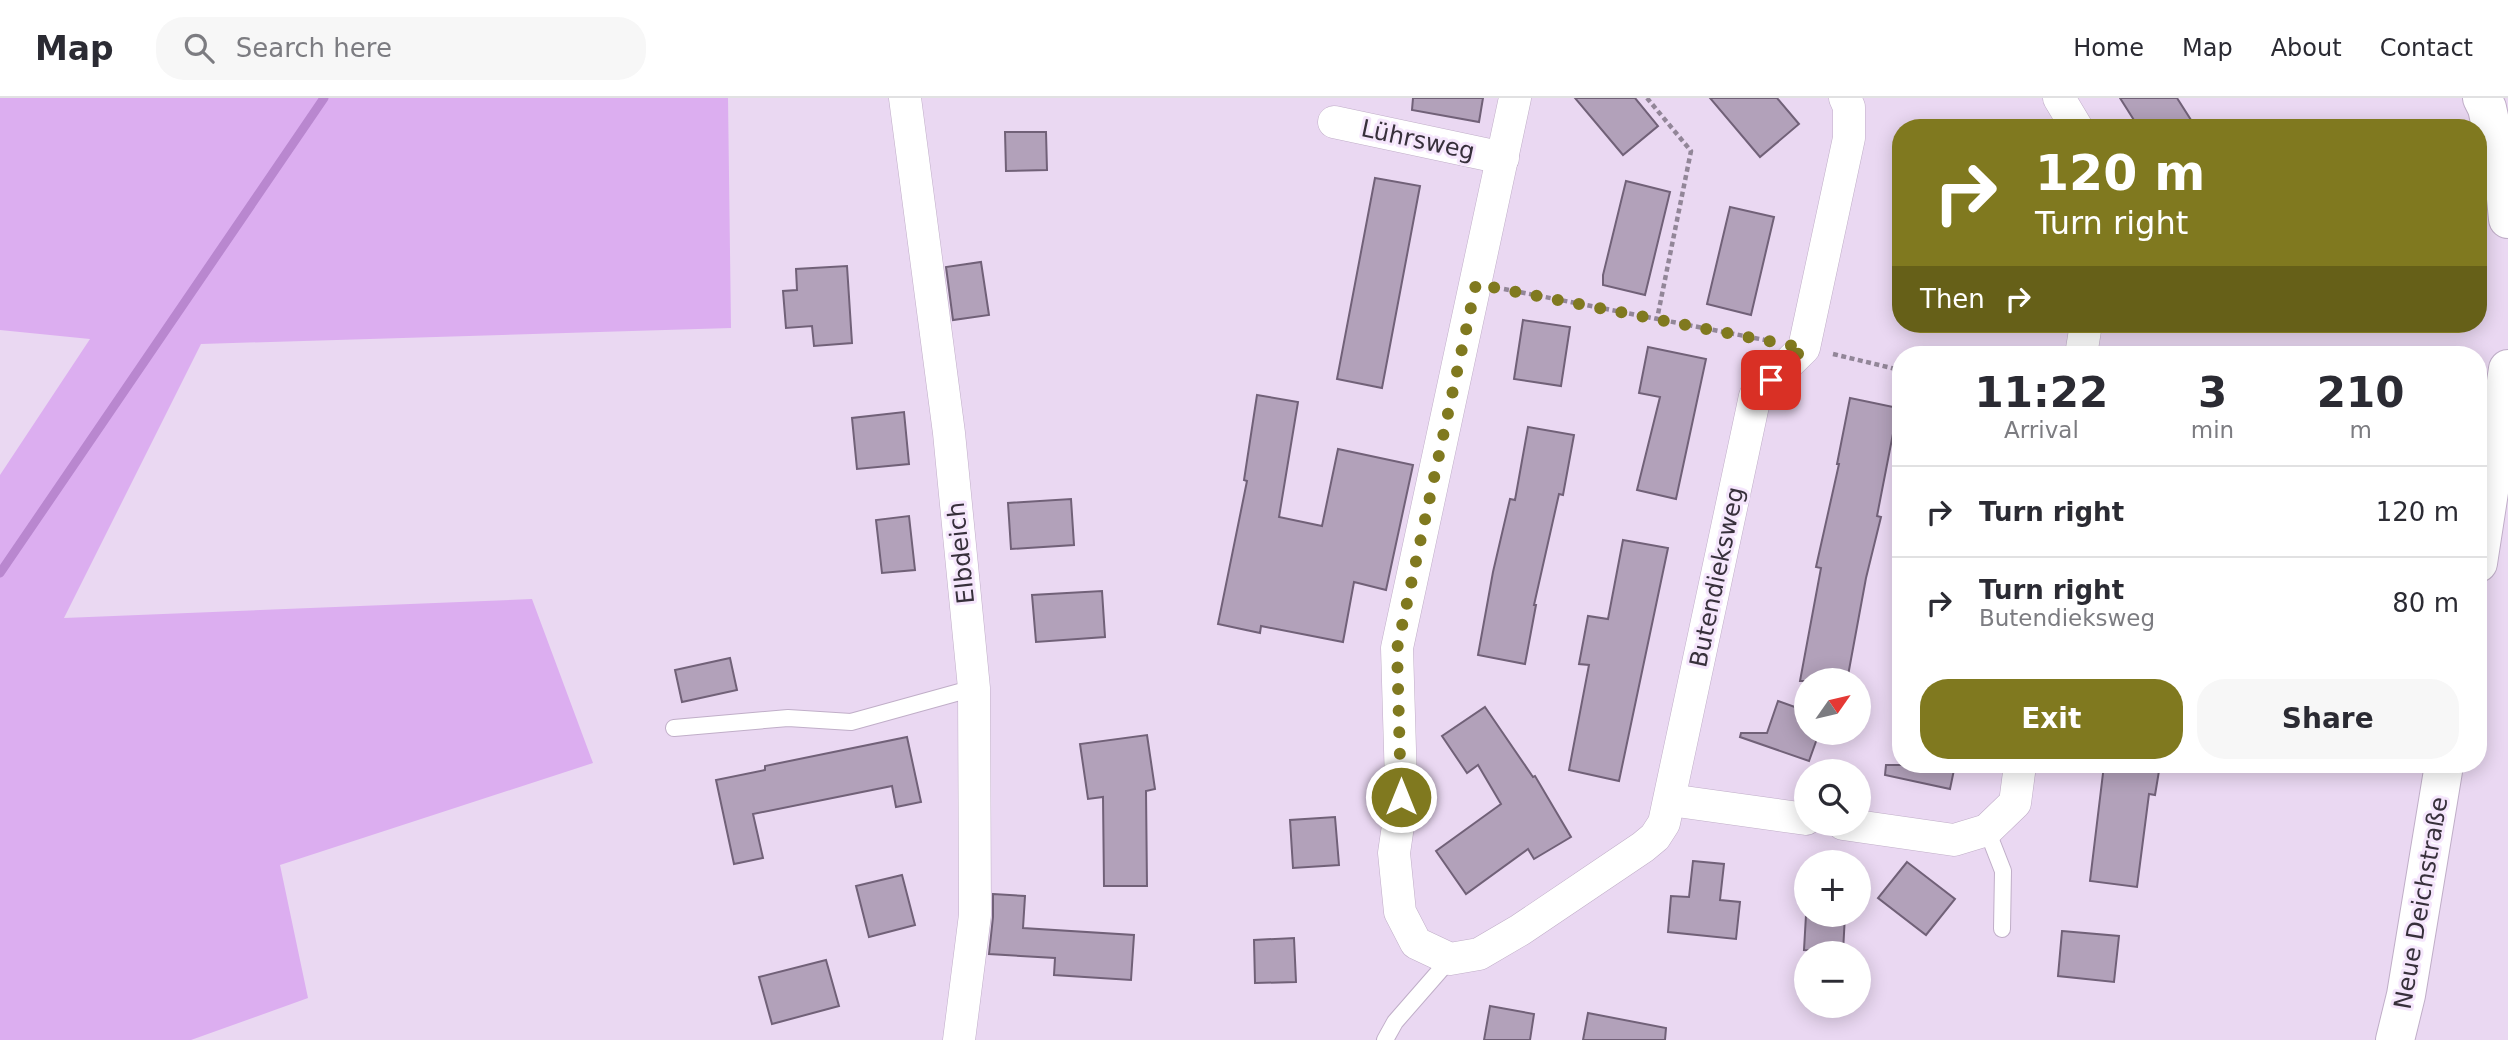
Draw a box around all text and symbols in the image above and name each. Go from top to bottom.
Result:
search box [156,17,646,80]
text: Map [35,29,114,68]
icon: search [180,29,218,67]
text: Search here [236,33,392,63]
text: Home [2073,34,2144,62]
text: Map [2182,34,2233,62]
text: About [2271,34,2342,62]
text: Contact [2380,34,2473,62]
street label: Lührsweg [1359,114,1477,166]
text: 120 m [2035,145,2205,202]
icon: right [1920,147,2011,238]
text: Turn right [2035,204,2188,242]
icon: right [1999,280,2037,318]
text: Then [1920,284,1985,314]
pin [1741,350,1801,410]
icon: arrive [1752,361,1790,399]
text: 11:22 [1975,368,2108,417]
text: 3 [2198,368,2227,417]
text: 210 [2317,368,2404,417]
text: Arrival [2004,417,2079,443]
text: min [2191,417,2234,443]
text: m [2349,417,2372,443]
street label: Butendieksweg [1684,484,1750,670]
icon: right [1920,493,1958,531]
text: Turn right [1979,497,2124,527]
text: 120 m [2376,497,2459,527]
street label: Elbdeich [942,501,980,605]
text: Turn right [1979,575,2124,605]
icon: right [1920,584,1958,622]
text: 80 m [2392,588,2459,618]
text: Butendieksweg [1979,605,2155,631]
north arrow [1794,668,1871,746]
map controls [1794,668,1871,1018]
button: Exit [1920,679,2183,759]
button: Share [2197,679,2459,759]
button: search [1794,759,1871,836]
position arrow [1364,760,1438,834]
street label: Neue Deichstraße [2389,795,2453,1011]
button: + [1794,850,1871,927]
button: − [1794,941,1871,1018]

